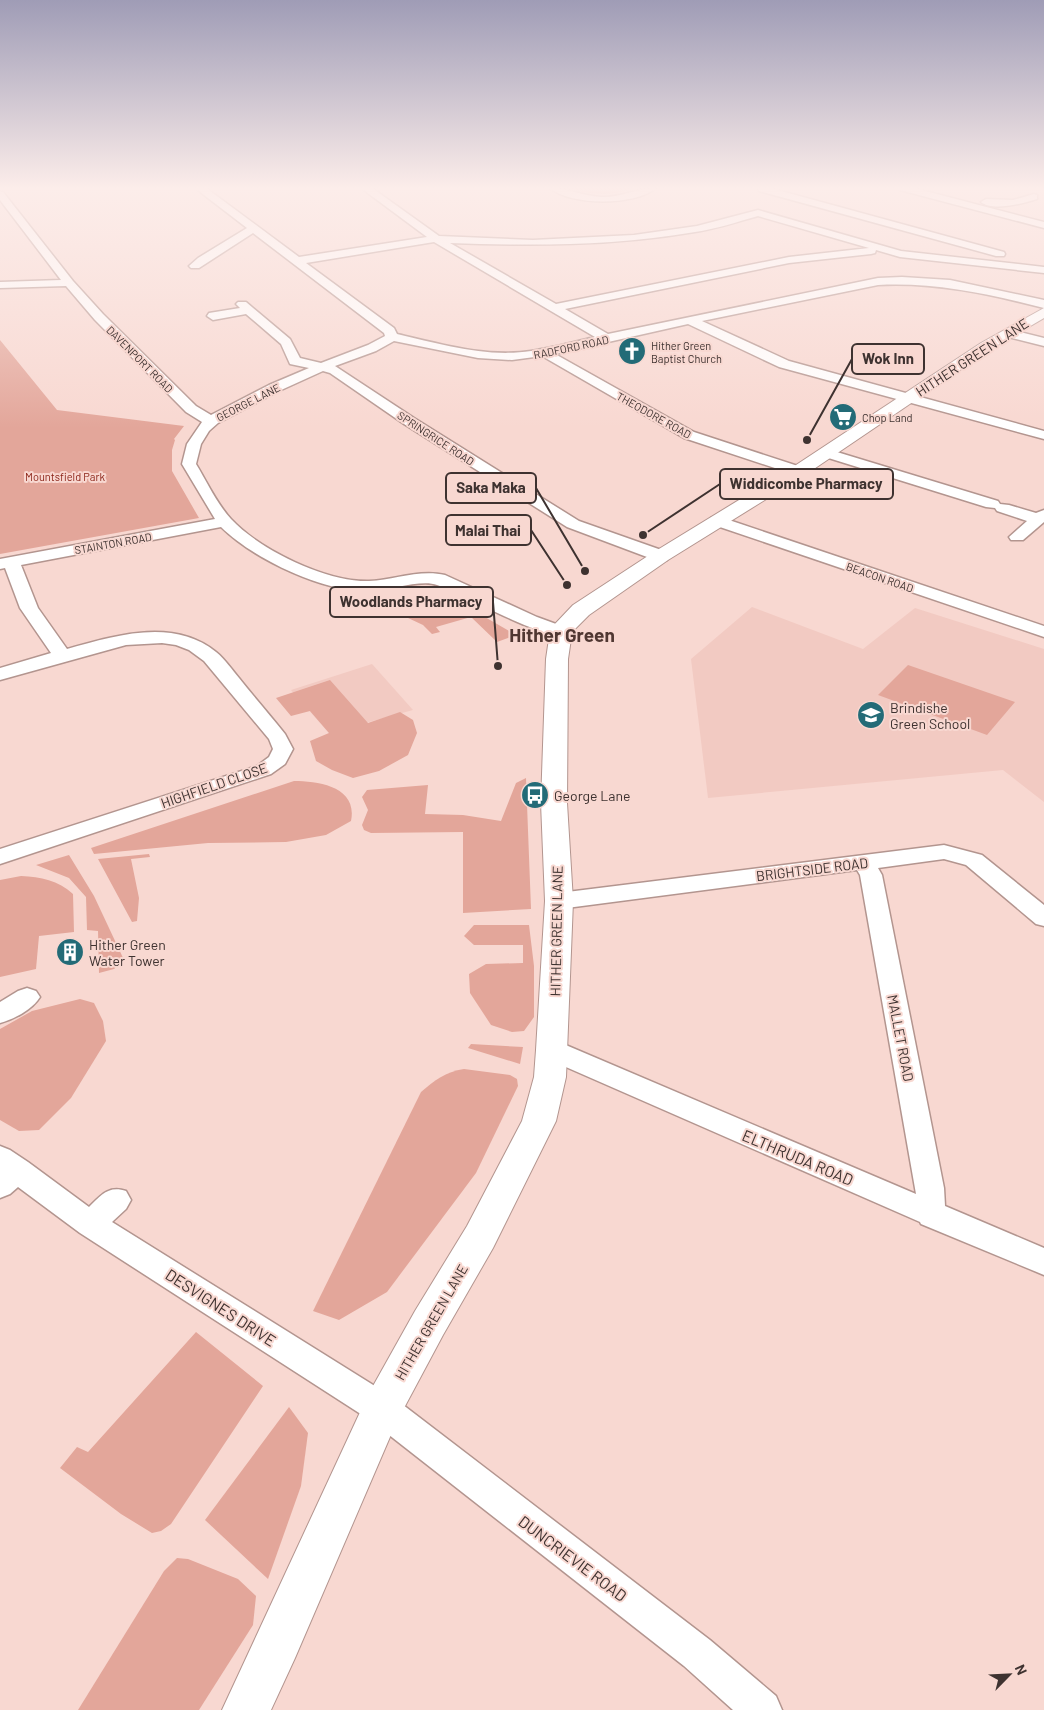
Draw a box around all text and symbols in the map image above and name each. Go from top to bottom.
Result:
street label: HITHER GREEN LANE [912,314,1032,400]
street label: DAVENPORT ROAD [104,323,176,395]
street label: RADFORD ROAD [532,333,610,361]
church icon: Hither Green Baptist Church [617,336,647,366]
place label: Hither Green Baptist Church [651,339,722,365]
callout: Wok Inn [852,344,924,374]
text: Wok Inn [862,349,914,367]
street label: GEORGE LANE [214,380,282,424]
street label: THEODORE ROAD [614,389,694,441]
supermarket icon: Chop Land [828,402,858,432]
street label: SPRINGRICE ROAD [395,408,477,468]
place label: Chop Land [862,411,913,424]
callout: Widdicombe Pharmacy [720,469,893,499]
park label: Mountsfield Park [25,470,105,483]
callout: Saka Maka [446,473,536,503]
text: Widdicombe Pharmacy [730,474,883,492]
text: Saka Maka [456,478,526,496]
callout: Malai Thai [446,515,531,545]
text: Malai Thai [455,521,521,539]
street label: STAINTON ROAD [73,530,153,556]
street label: BEACON ROAD [845,559,916,595]
callout: Woodlands Pharmacy [330,587,493,617]
text: Woodlands Pharmacy [340,592,483,610]
district label: Hither Green [509,623,615,646]
place label: Brindishe Green School [890,699,970,732]
school or university icon: Brindishe Green School [856,700,886,730]
street label: HIGHFIELD CLOSE [158,759,270,811]
bus stop icon: George Lane [520,780,550,810]
place label: George Lane [554,787,630,804]
street label: BRIGHTSIDE ROAD [755,854,869,884]
street label: HITHER GREEN LANE [546,865,566,997]
place label: Hither Green Water Tower [89,936,166,969]
building icon: Hither Green Water Tower [55,937,85,967]
street label: MALLET ROAD [884,993,918,1083]
street label: ELTHRUDA ROAD [740,1125,856,1189]
street label: HITHER GREEN LANE [391,1261,471,1383]
street label: DESVIGNES DRIVE [162,1264,280,1350]
street label: DUNCRIEVIE ROAD [515,1511,631,1605]
north arrow [984,1650,1034,1700]
text: N [1012,1662,1031,1677]

